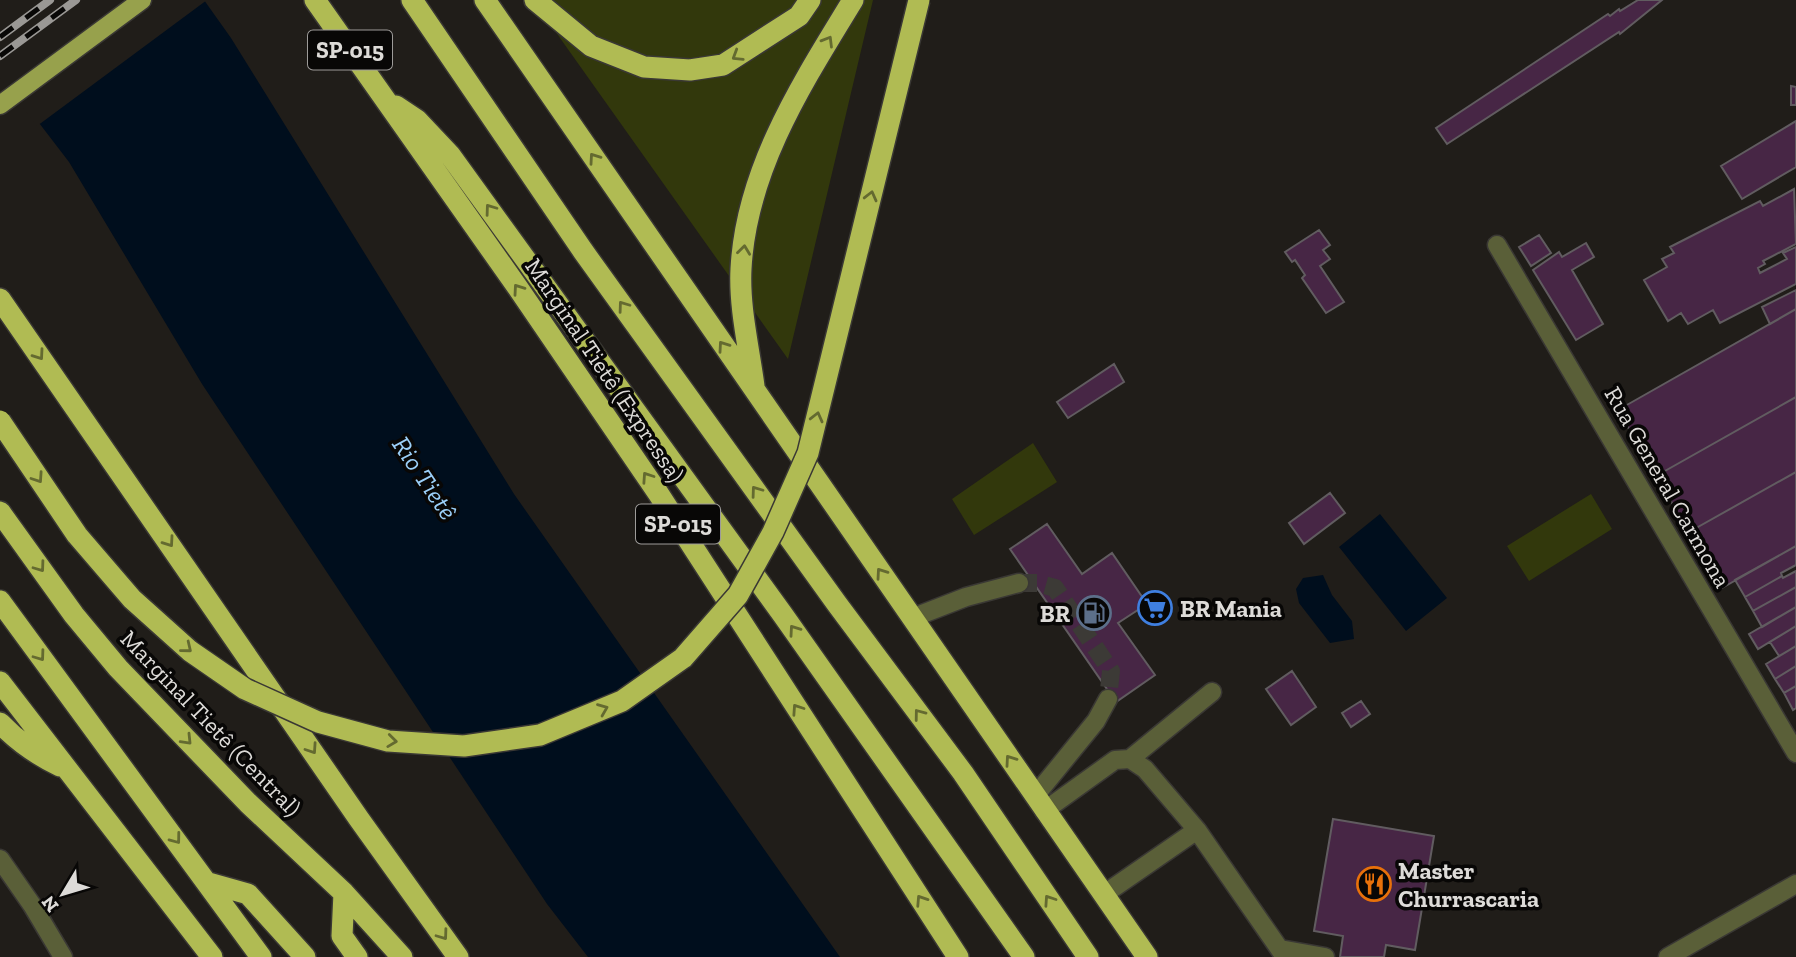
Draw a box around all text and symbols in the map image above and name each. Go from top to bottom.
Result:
road number: SP-015 [308,31,392,70]
one-way arrow [820,36,833,49]
one-way arrow [732,48,745,61]
one-way arrow [589,153,602,166]
one-way arrow [863,191,877,203]
one-way arrow [486,204,499,217]
one-way arrow [736,244,751,256]
street label: Marginal Tietê (Expressa) [519,253,691,487]
one-way arrow [514,284,526,297]
one-way arrow [619,301,631,314]
one-way arrow [719,341,731,354]
one-way arrow [31,347,43,360]
street label: Rua General Carmona [1599,381,1738,593]
one-way arrow [809,411,823,423]
water label: Rio Tietê [385,430,465,526]
one-way arrow [30,470,42,483]
one-way arrow [643,472,655,485]
one-way arrow [752,486,764,499]
road number: SP-015 [636,504,720,544]
one-way arrow [161,534,173,547]
one-way arrow [32,559,44,572]
one-way arrow [877,568,889,581]
supermarket icon: BR Mania [1136,589,1174,627]
fuel station icon: BR [1075,594,1113,632]
place label: BR Mania [1180,594,1282,623]
place label: BR [1040,599,1071,628]
street label: Marginal Tietê (Central) [115,624,307,822]
one-way arrow [790,625,802,638]
one-way arrow [179,640,192,652]
one-way arrow [32,649,45,661]
one-way arrow [596,704,608,718]
one-way arrow [793,704,806,717]
one-way arrow [915,709,927,722]
one-way arrow [179,732,191,744]
one-way arrow [386,733,398,748]
one-way arrow [304,741,316,754]
one-way arrow [1006,755,1018,768]
one-way arrow [168,831,180,844]
place label: Master Churrascaria [1398,856,1539,913]
north arrow [28,859,98,929]
restaurant icon: Master Churrascaria [1355,865,1393,903]
text: N [36,891,64,917]
one-way arrow [917,894,930,907]
one-way arrow [1045,895,1058,908]
one-way arrow [434,927,447,940]

